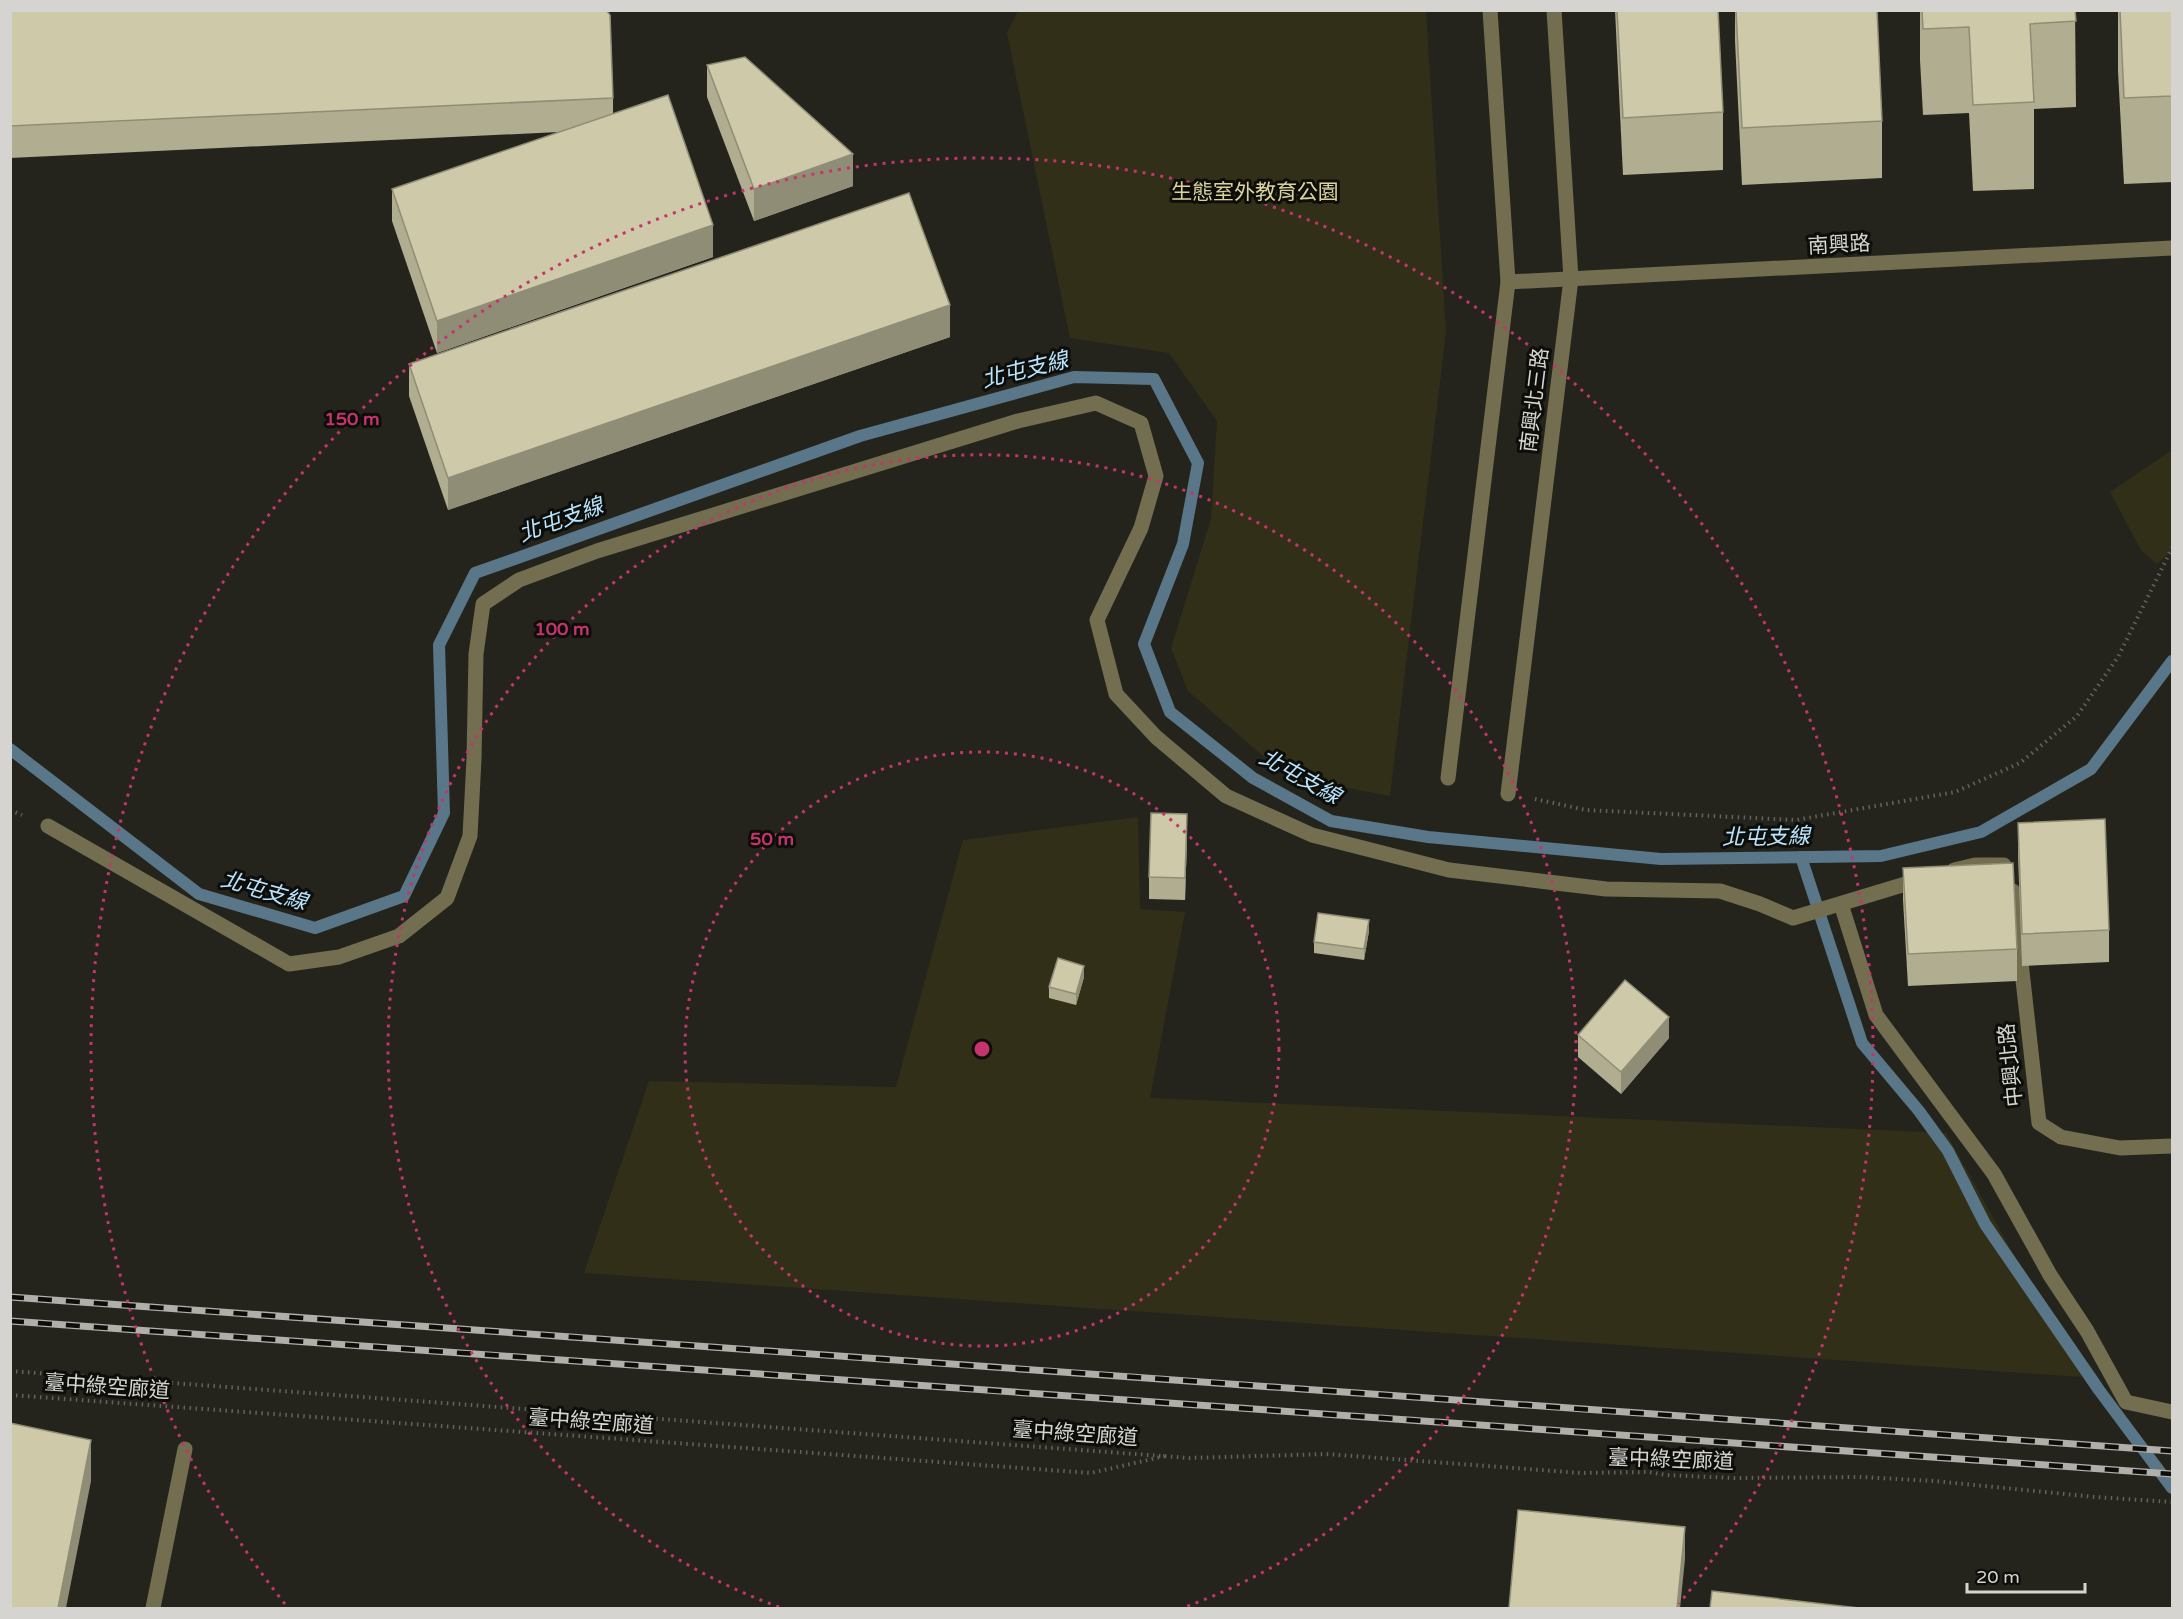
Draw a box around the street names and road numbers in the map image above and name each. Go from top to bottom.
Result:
street label: 南興路 [1807,231,1871,259]
street label: 南興北三路 [1516,346,1554,454]
street label: 中興北路 [1994,1022,2028,1108]
street label: 臺中綠空廊道 [43,1370,171,1404]
street label: 臺中綠空廊道 [527,1405,655,1439]
street label: 臺中綠空廊道 [1011,1417,1139,1451]
street label: 臺中綠空廊道 [1608,1445,1734,1475]

